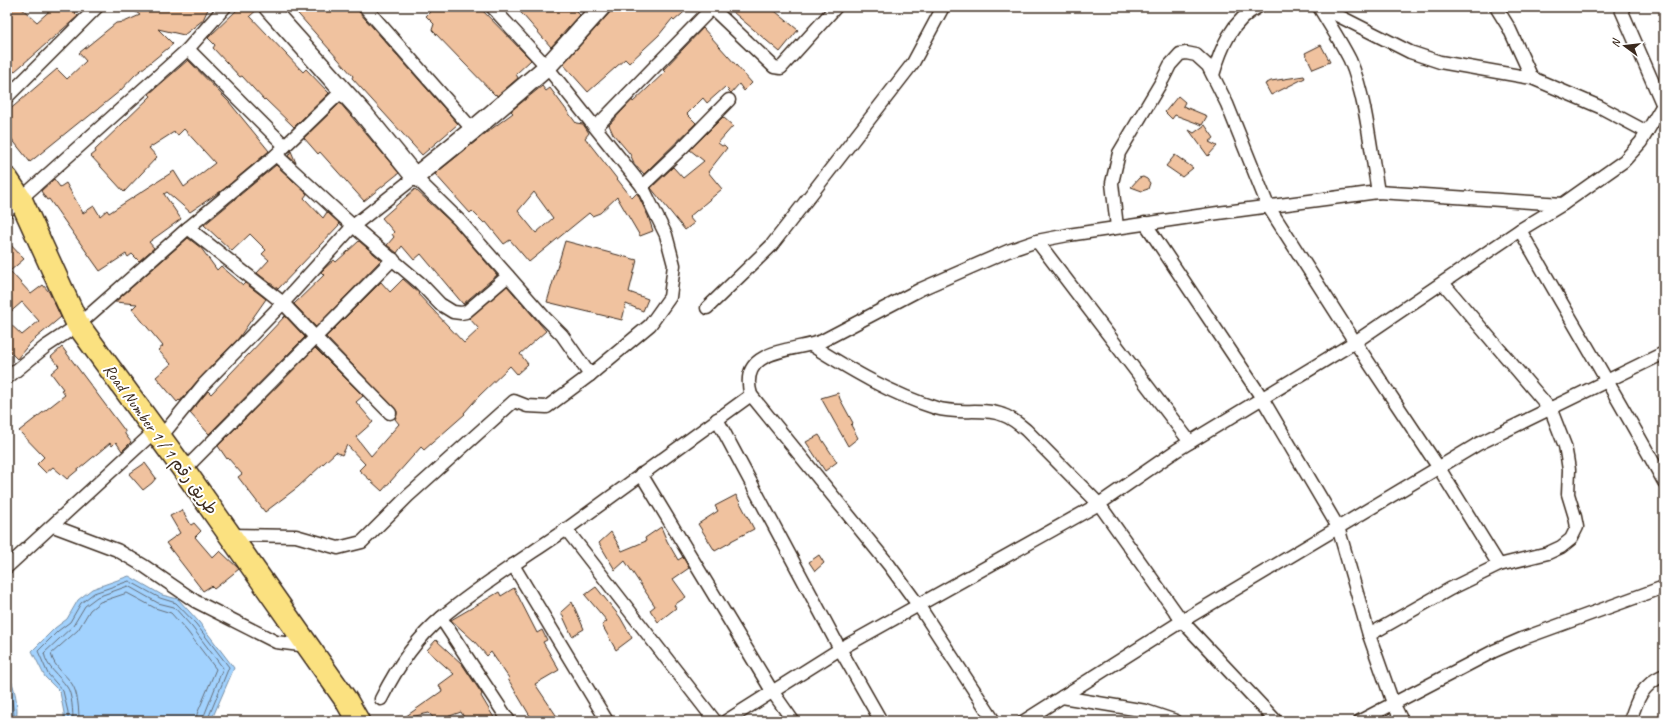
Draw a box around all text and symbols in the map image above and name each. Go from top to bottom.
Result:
north arrow [1605,26,1645,66]
text: N [1608,36,1624,49]
street label: Road Number 1 / طريق رقم 1 [97,360,222,520]

